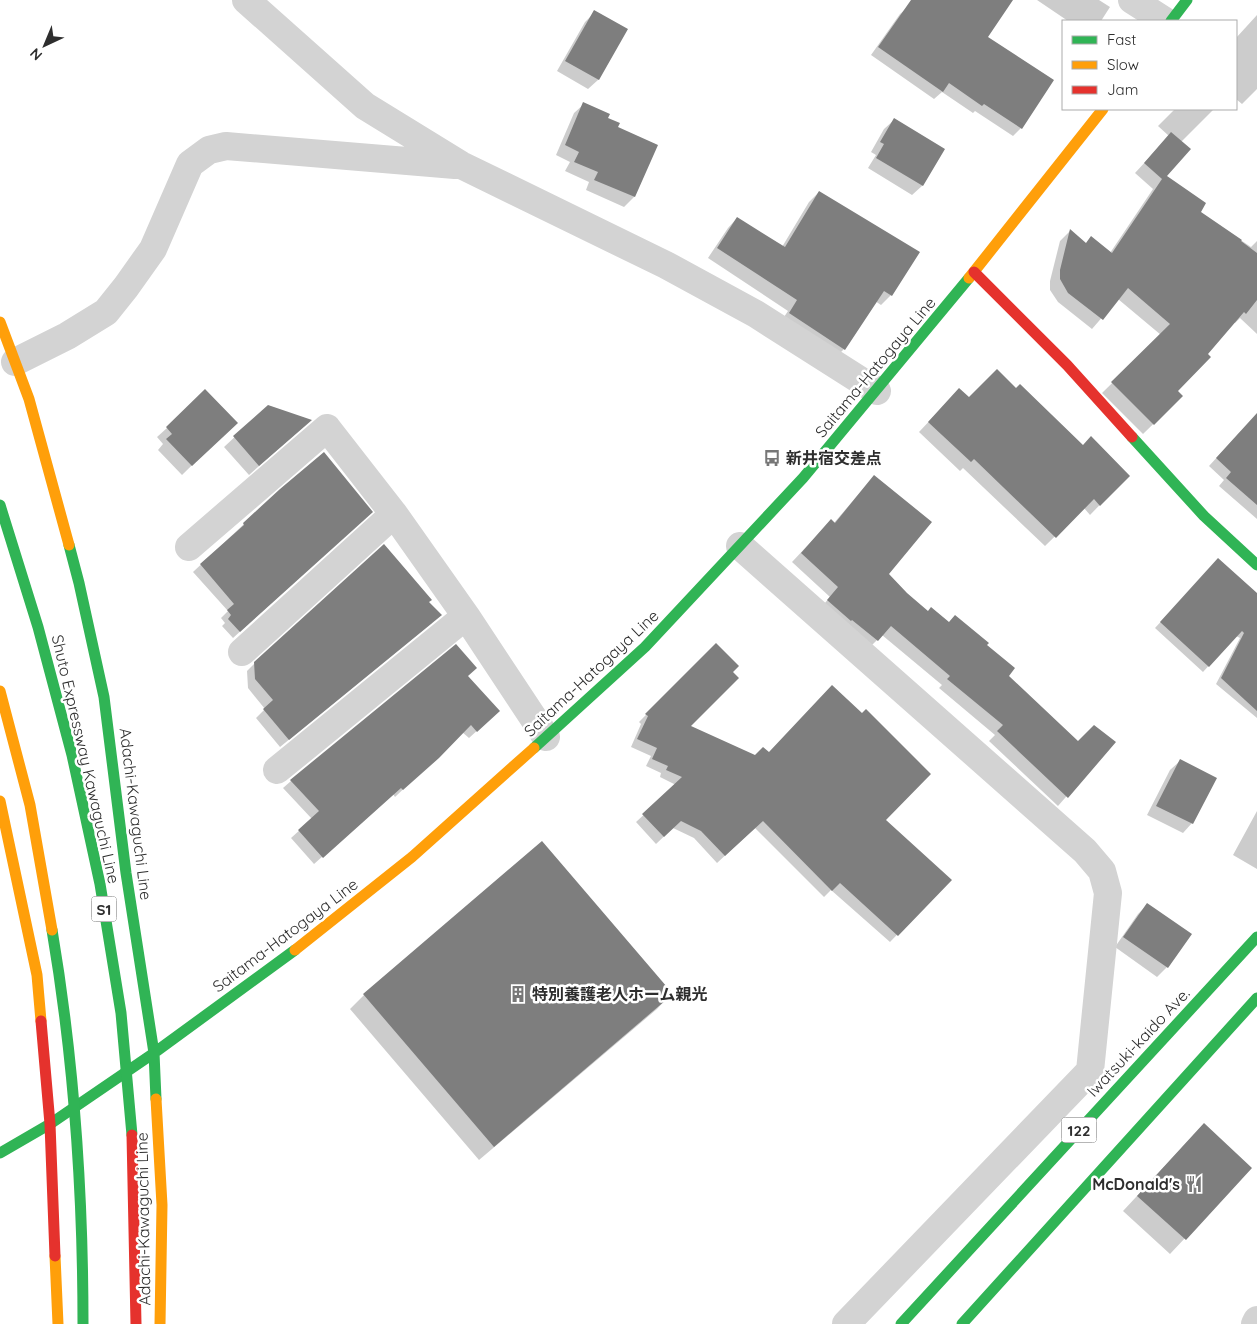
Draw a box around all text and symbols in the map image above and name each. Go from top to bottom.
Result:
north arrow [20,20,70,70]
legend [1062,20,1237,110]
text: Fast [1107,30,1136,49]
text: N [26,44,46,64]
text: Slow [1107,55,1139,74]
text: Jam [1107,80,1138,99]
street label: Saitama-Hatogaya Line [810,293,940,441]
bus stop icon: 新井宿交差点 [762,448,782,468]
place label: 新井宿交差点 [786,448,882,468]
street label: Saitama-Hatogaya Line [519,605,663,741]
street label: Shuto Expressway Kawaguchi Line [48,633,124,885]
street label: Adachi-Kawaguchi Line [116,727,156,901]
street label: Saitama-Hatogaya Line [208,874,362,996]
road number: S1 [92,896,116,922]
street label: Iwatsuki-kaido Ave. [1082,983,1194,1101]
building icon: 特別養護老人ホーム親光 [508,984,528,1004]
place label: 特別養護老人ホーム親光 [532,984,708,1004]
road number: 122 [1062,1118,1096,1142]
street label: Adachi-Kawaguchi Line [131,1132,155,1306]
place label: McDonald's [1092,1174,1180,1194]
restaurant icon: McDonald's [1184,1174,1204,1194]

